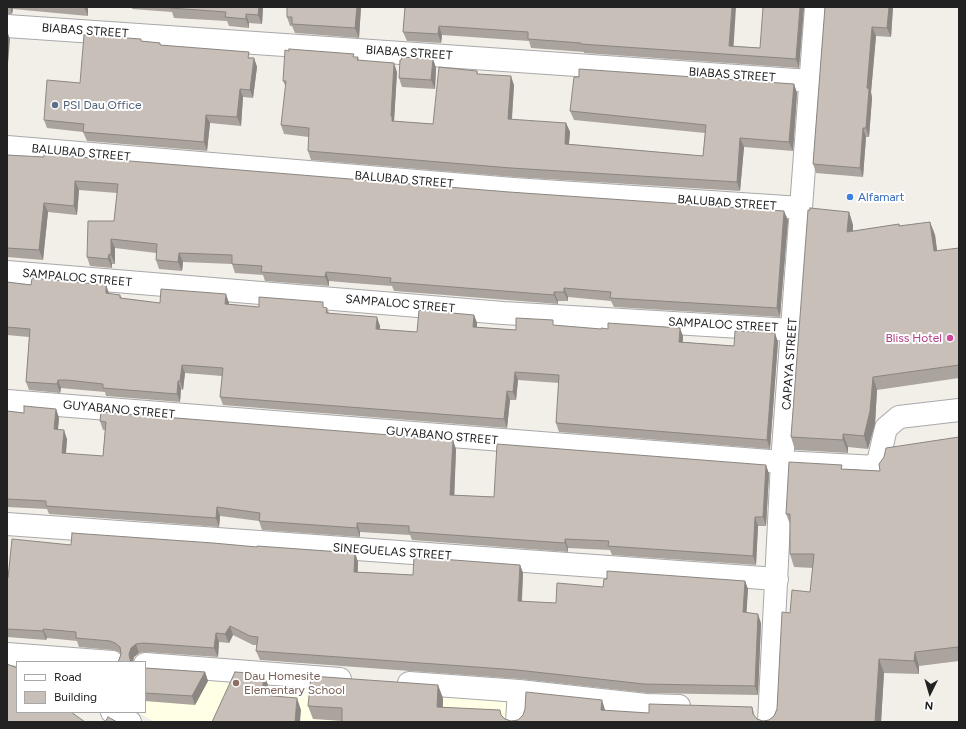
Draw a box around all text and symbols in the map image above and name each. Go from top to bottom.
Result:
street label: BIABAS STREET [41,21,129,41]
street label: BIABAS STREET [365,43,453,63]
street label: BIABAS STREET [688,65,776,85]
place label: PSI Dau Office [63,98,142,112]
marker: PSI Dau Office [50,100,60,110]
street label: BALUBAD STREET [31,142,131,164]
street label: BALUBAD STREET [354,169,454,191]
place label: Alfamart [858,190,904,204]
street label: BALUBAD STREET [677,192,777,214]
marker: Alfamart [845,192,855,202]
street label: SAMPALOC STREET [22,266,132,290]
street label: SAMPALOC STREET [345,292,455,316]
street label: SAMPALOC STREET [668,315,778,335]
street label: CAPAYA STREET [780,317,800,411]
place label: Bliss Hotel [885,331,942,345]
marker: Bliss Hotel [945,333,955,343]
street label: GUYABANO STREET [62,398,176,422]
street label: GUYABANO STREET [385,424,499,448]
street label: SINEGUELAS STREET [332,541,452,563]
legend [16,661,146,713]
place label: Dau Homesite Elementary School [244,669,345,697]
text: Road [54,670,82,684]
north arrow [910,673,950,713]
marker: Dau Homesite Elementary School [231,678,241,688]
text: Building [54,690,97,704]
text: N [924,699,934,712]

